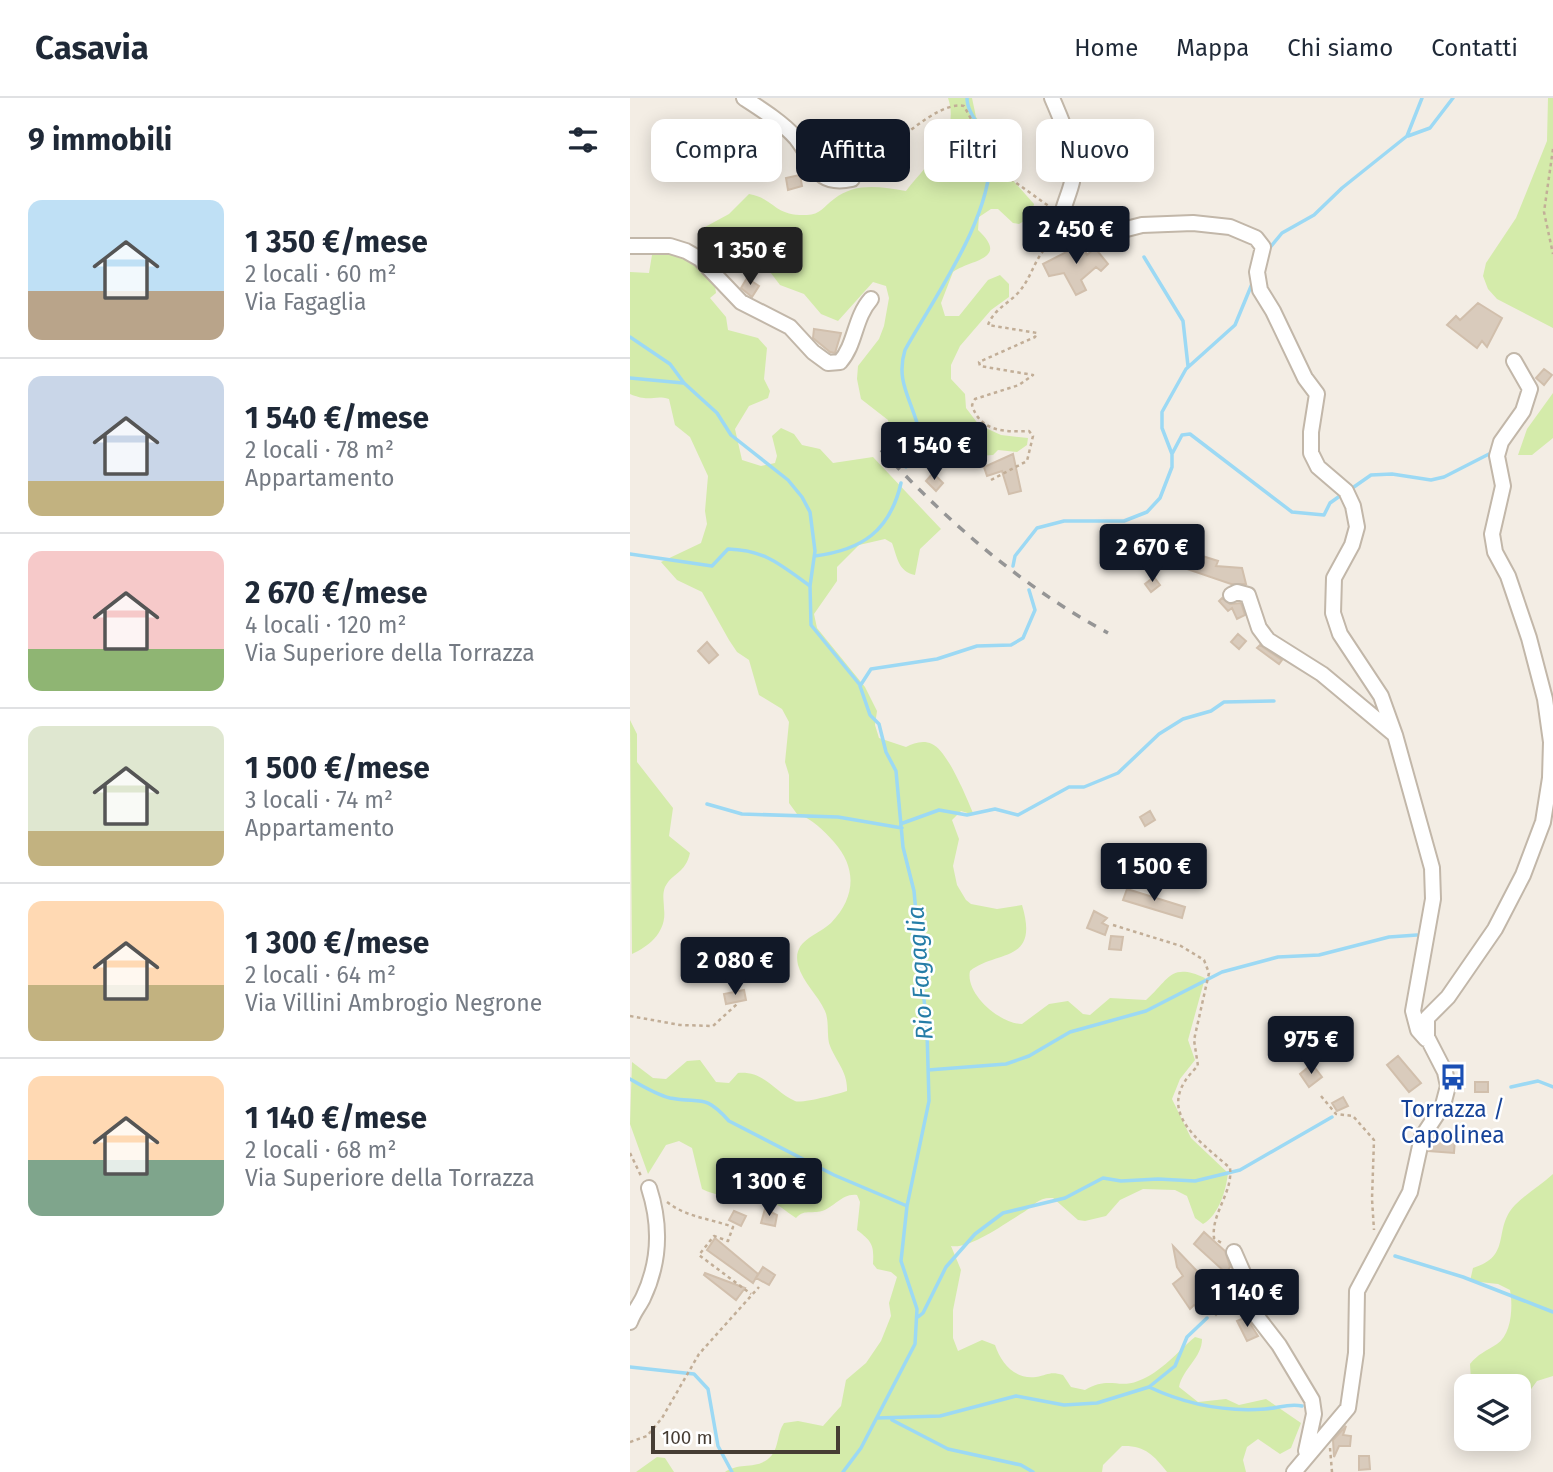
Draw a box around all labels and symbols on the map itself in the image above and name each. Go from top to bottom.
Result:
pin: 2 450 € [1011,206,1141,266]
pin: 1 350 € [685,228,815,287]
pin: 1 540 € [869,422,999,482]
pin: 2 670 € [1087,524,1217,584]
pin: 1 500 € [1089,844,1219,903]
water label: Rio Fagaglia [901,905,939,1041]
pin: 2 080 € [670,937,800,997]
pin: 975 € [1262,1016,1360,1076]
bus stop icon: Torrazza / Capolinea [1438,1062,1468,1092]
place label: Torrazza / Capolinea [1401,1095,1505,1149]
pin: 1 300 € [704,1158,834,1218]
pin: 1 140 € [1182,1270,1312,1329]
scale bar [651,1423,840,1455]

